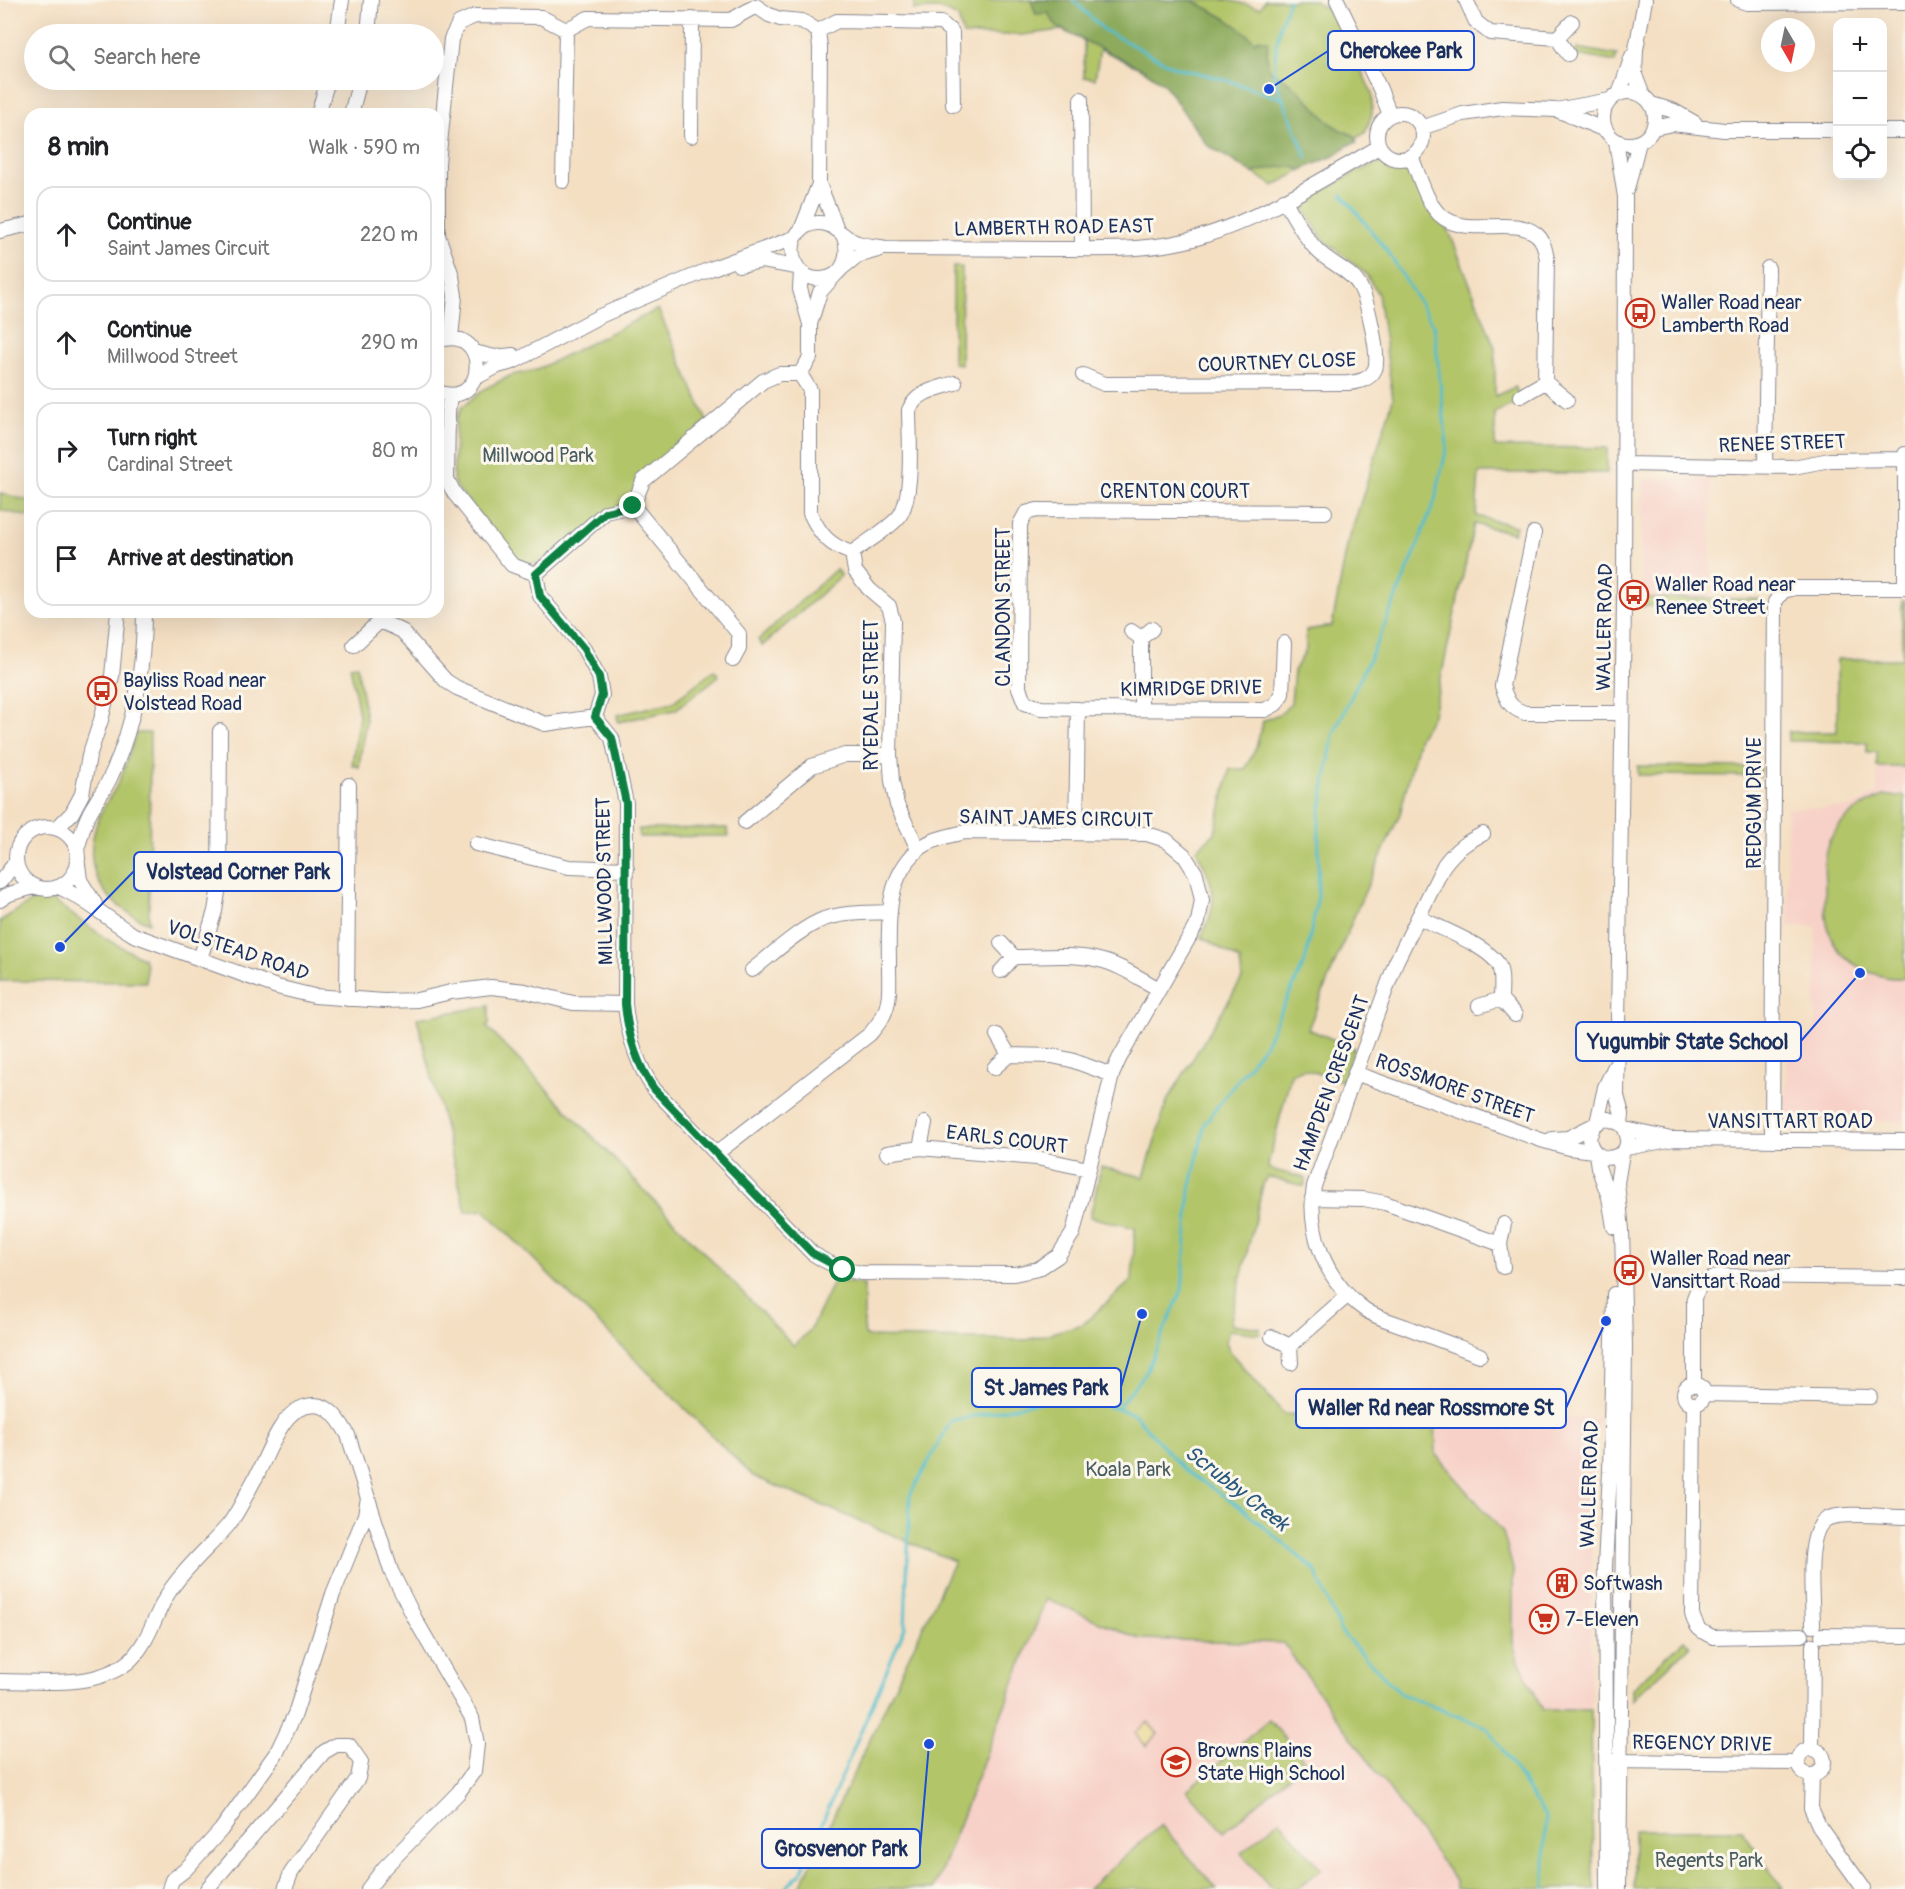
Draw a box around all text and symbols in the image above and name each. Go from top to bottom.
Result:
north arrow [1761,18,1815,72]
map controls [1833,18,1887,180]
button: + [1833,18,1887,72]
search box [24,24,444,90]
callout: Cherokee Park [1328,31,1474,70]
text: Cherokee Park [1340,38,1462,65]
icon: search [45,41,78,74]
text: Search here [93,43,200,71]
button: − [1833,72,1887,126]
button: locate [1833,126,1887,180]
text: 8 min [48,131,109,163]
text: Walk · 590 m [308,135,420,160]
text: Continue [107,208,191,236]
street label: LAMBERTH ROAD EAST [954,213,1154,242]
icon: ahead [50,218,83,251]
text: 220 m [360,222,418,247]
text: Saint James Circuit [107,236,270,261]
place label: Waller Road near Lamberth Road [1661,290,1802,338]
bus stop icon: Waller Road near Lamberth Road [1624,297,1656,329]
text: Continue [107,316,191,344]
icon: ahead [50,326,83,359]
text: 290 m [361,330,418,355]
text: Millwood Street [107,344,238,369]
street label: COURTNEY CLOSE [1197,347,1357,378]
text: Turn right [107,424,197,452]
street label: RENEE STREET [1718,429,1846,458]
icon: right [50,434,83,467]
text: 80 m [372,438,418,463]
park label: Millwood Park [482,443,594,468]
text: Cardinal Street [107,452,233,477]
street label: CRENTON COURT [1100,479,1250,504]
route end [619,492,645,518]
street label: CLANDON STREET [991,527,1016,687]
icon: arrive [50,542,83,575]
text: Arrive at destination [107,544,293,572]
street label: WALLER ROAD [1591,563,1618,691]
place label: Waller Road near Renee Street [1655,572,1796,620]
bus stop icon: Waller Road near Renee Street [1618,579,1650,611]
street label: RYEDALE STREET [859,619,884,771]
place label: Bayliss Road near Volstead Road [123,668,266,716]
bus stop icon: Bayliss Road near Volstead Road [86,675,118,707]
street label: KIMRIDGE DRIVE [1120,675,1262,702]
street label: REDGUM DRIVE [1742,737,1767,869]
street label: MILLWOOD STREET [591,797,618,965]
street label: SAINT JAMES CIRCUIT [959,804,1153,833]
callout: Volstead Corner Park [134,852,342,891]
text: Volstead Corner Park [146,859,330,886]
street label: VOLSTEAD ROAD [163,914,312,987]
street label: HAMPDEN CRESCENT [1288,991,1375,1175]
callout: Yugumbir State School [1576,1022,1801,1061]
text: Yugumbir State School [1587,1029,1788,1056]
street label: ROSSMORE STREET [1372,1048,1538,1129]
street label: VANSITTART ROAD [1707,1109,1873,1134]
street label: EARLS COURT [945,1120,1069,1159]
place label: Waller Road near Vansittart Road [1650,1246,1791,1294]
bus stop icon: Waller Road near Vansittart Road [1613,1254,1645,1286]
route start [829,1256,855,1282]
callout: St James Park [972,1368,1121,1407]
text: St James Park [984,1375,1109,1402]
callout: Waller Rd near Rossmore St [1296,1389,1566,1428]
text: Waller Rd near Rossmore St [1308,1395,1555,1422]
street label: WALLER ROAD [1575,1420,1604,1548]
water label: Scrubby Creek [1179,1439,1296,1539]
park label: Koala Park [1085,1457,1171,1482]
building icon: Softwash [1546,1567,1578,1599]
place label: Softwash [1583,1571,1663,1596]
supermarket icon: 7-Eleven [1528,1603,1560,1635]
place label: 7-Eleven [1565,1607,1639,1632]
street label: REGENCY DRIVE [1632,1730,1772,1757]
place label: Browns Plains State High School [1197,1738,1345,1786]
school or university icon: Browns Plains State High School [1160,1746,1192,1778]
callout: Grosvenor Park [762,1829,920,1868]
text: Grosvenor Park [774,1836,908,1863]
park label: Regents Park [1655,1848,1764,1873]

